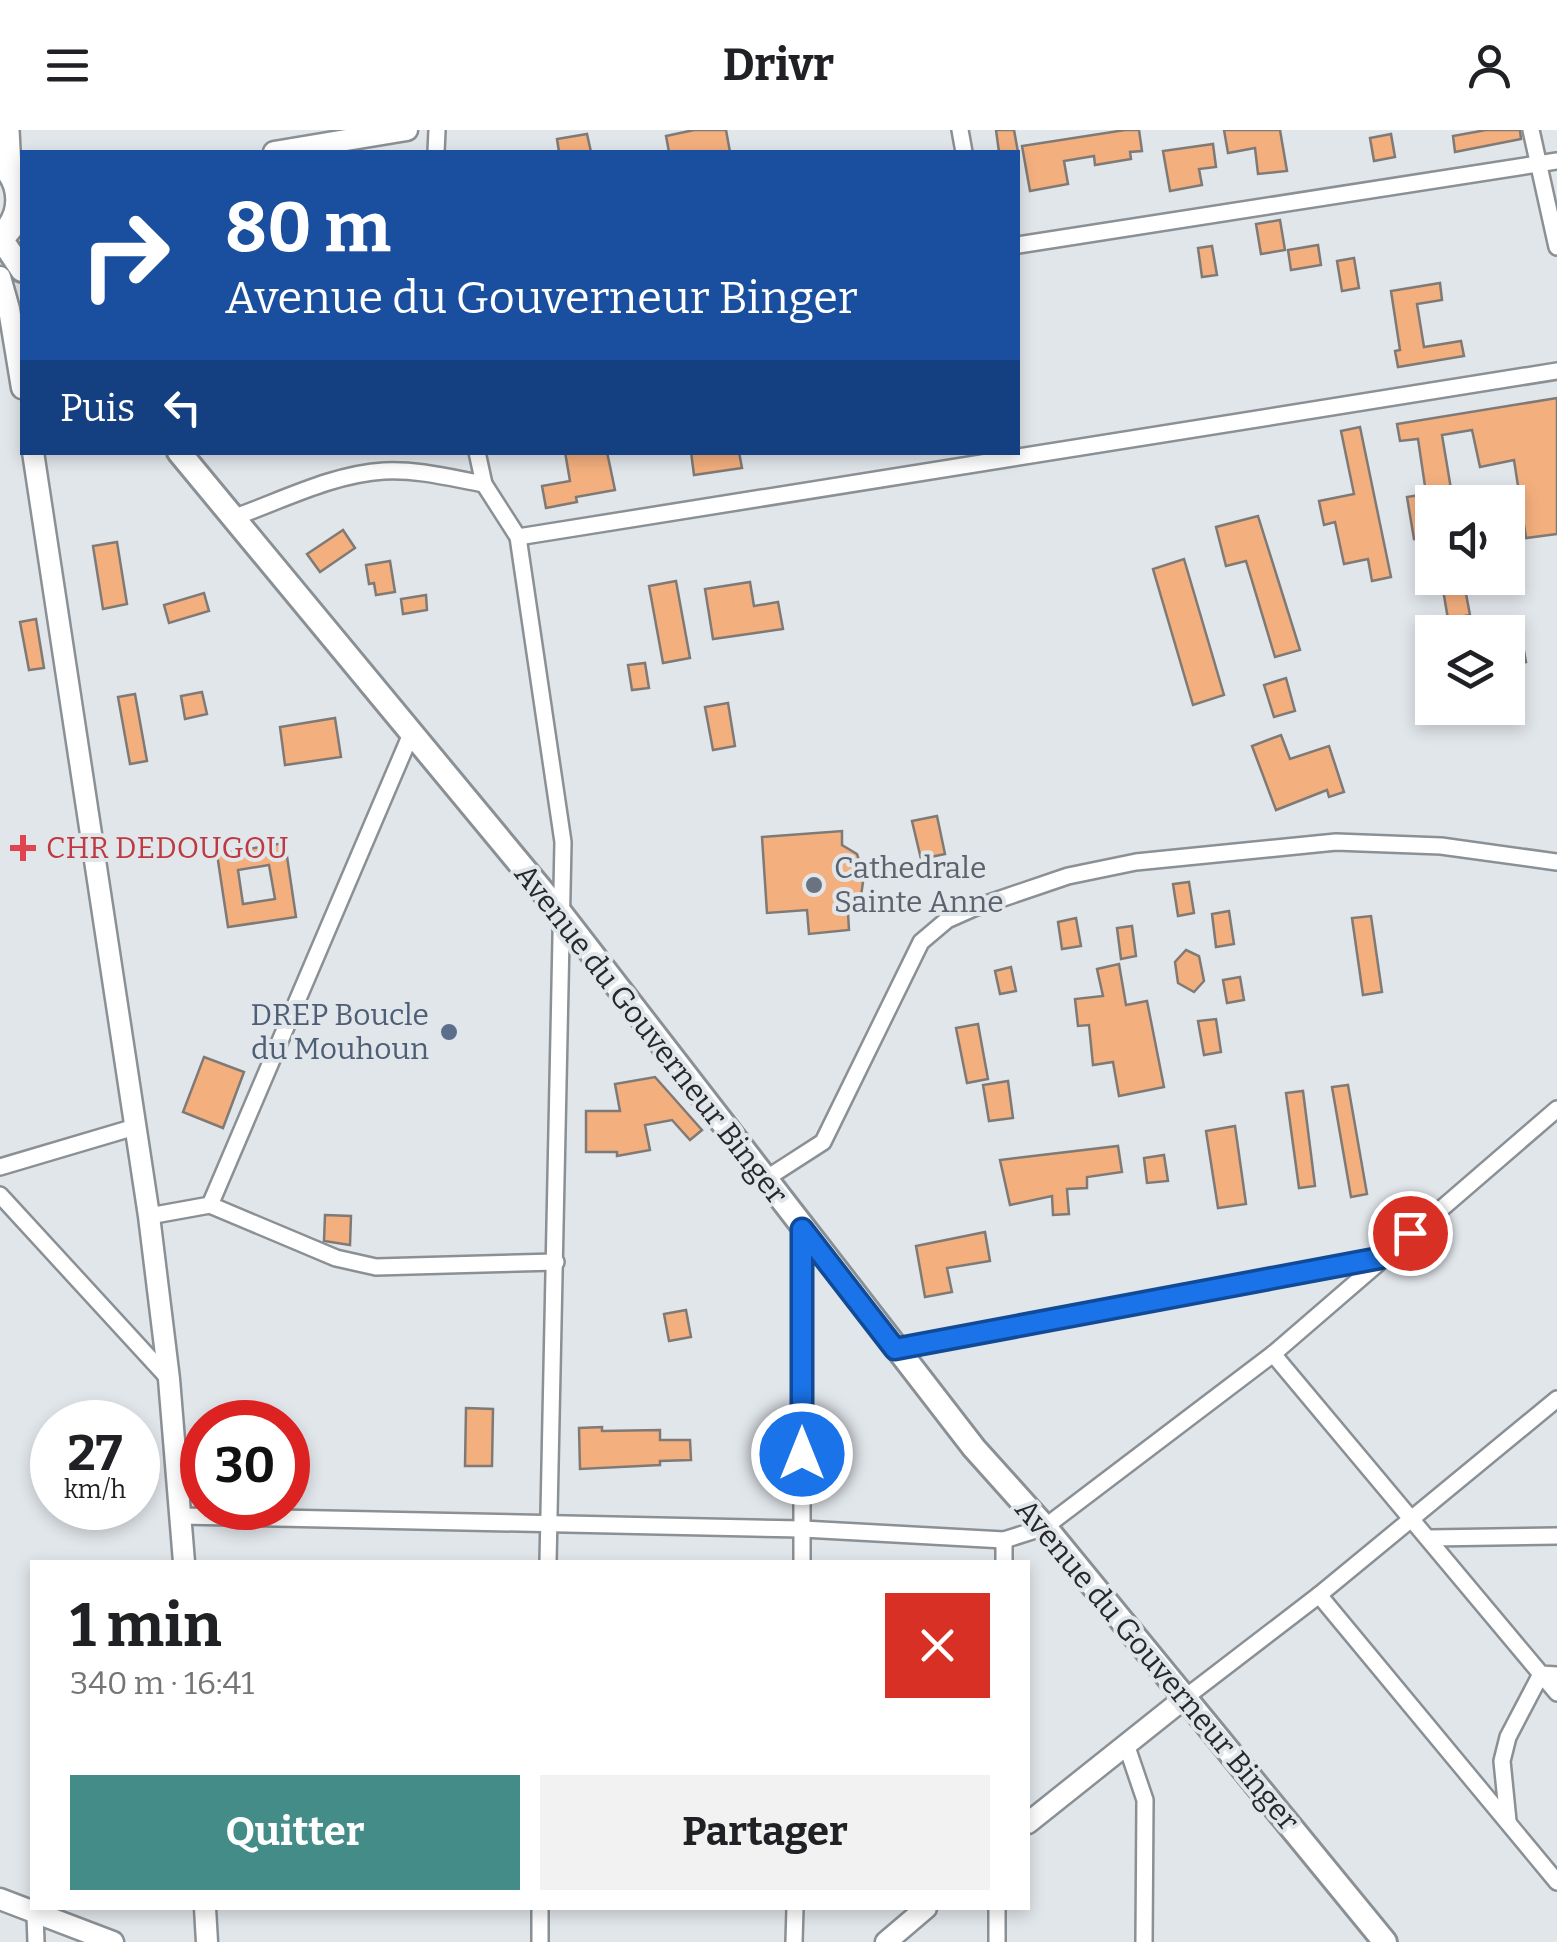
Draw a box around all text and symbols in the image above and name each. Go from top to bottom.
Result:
icon: menu [40,38,95,93]
text: Drivr [723,38,834,92]
icon: person [1462,38,1517,93]
text: 80 m [225,186,391,270]
icon: right [60,190,190,320]
text: Avenue du Gouverneur Binger [225,271,858,325]
icon: left [155,380,210,435]
text: Puis [60,385,135,431]
map controls [1415,485,1525,725]
button: sound [1415,485,1525,595]
button: layers [1415,615,1525,725]
place label: CHR DEDOUGOU [46,830,289,866]
marker: CHR DEDOUGOU [10,835,36,861]
place label: Cathedrale Sainte Anne [834,850,1004,920]
street label: Avenue du Gouverneur Binger [507,857,795,1211]
marker: Cathedrale Sainte Anne [803,874,825,896]
place label: DREP Boucle du Mouhoun [250,997,429,1067]
marker: DREP Boucle du Mouhoun [438,1021,460,1043]
pin [1368,1191,1453,1276]
icon: arrive [1383,1206,1438,1261]
speed limit sign: 30 [180,1400,310,1530]
position arrow [750,1402,854,1506]
text: 27 [68,1423,122,1483]
text: km/h [64,1475,126,1505]
street label: Avenue du Gouverneur Binger [1008,1492,1306,1838]
text: 1 min [70,1590,222,1662]
button: close [885,1593,990,1698]
text: 340 m · 16:41 [70,1664,254,1702]
button: Quitter [70,1775,520,1890]
button: Partager [540,1775,990,1890]

